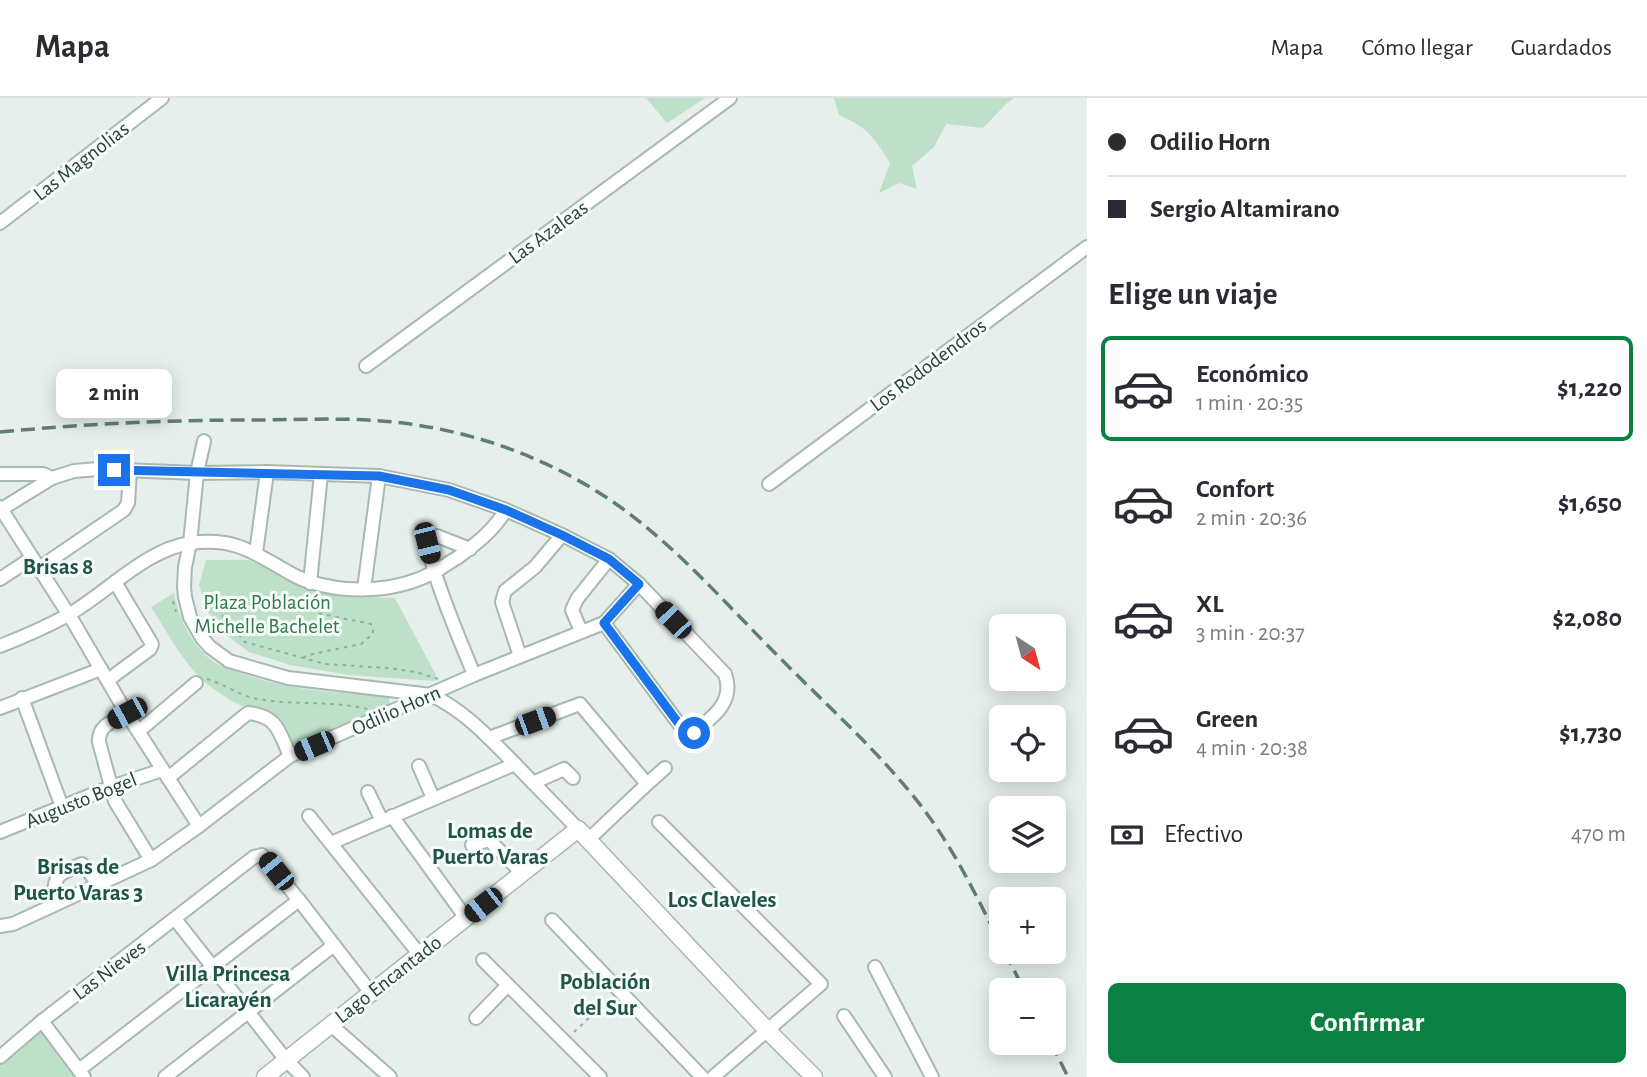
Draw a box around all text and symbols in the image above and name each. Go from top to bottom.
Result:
text: Mapa [35,31,110,64]
text: Mapa [1270,36,1324,60]
text: Cómo llegar [1362,36,1473,60]
text: Guardados [1511,36,1612,60]
street label: Las Magnolias [30,118,133,205]
text: Odilio Horn [1150,129,1271,155]
text: Sergio Altamirano [1150,196,1340,222]
street label: Las Azaleas [505,197,592,268]
text: Elige un viaje [1108,278,1278,310]
street label: Los Rododendros [866,315,990,416]
icon: car [1112,357,1175,420]
text: Económico [1196,361,1309,387]
callout: 2 min [56,368,172,418]
text: $1,220 [1557,375,1622,401]
text: 2 min [88,382,140,405]
text: 1 min · 20:35 [1196,392,1303,415]
route end [98,454,130,486]
icon: car [1112,472,1175,535]
text: Confort [1196,476,1274,502]
text: $1,650 [1558,490,1622,516]
text: 2 min · 20:36 [1196,507,1307,530]
car [412,520,443,566]
district label: Brisas 8 [23,556,93,579]
icon: car [1112,587,1175,650]
text: XL [1196,591,1223,617]
park label: Plaza Población Michelle Bachelet [194,592,340,637]
car [651,598,696,642]
text: $2,080 [1552,605,1622,631]
north arrow [989,614,1066,691]
map controls [989,614,1066,1055]
text: 3 min · 20:37 [1196,622,1305,645]
street label: Odilio Horn [349,682,444,739]
car [104,694,151,732]
icon: car [1112,702,1175,765]
car [512,704,559,738]
button: locate [989,705,1066,782]
text: Green [1196,706,1258,732]
route start [678,717,710,749]
text: $1,730 [1559,720,1622,746]
car [291,728,338,764]
text: 4 min · 20:38 [1196,737,1308,760]
street label: Augusto Bogel [23,769,140,832]
button: layers [989,796,1066,873]
icon: cash [1108,816,1146,854]
district label: Lomas de Puerto Varas [432,820,549,869]
text: Efectivo [1164,821,1243,847]
text: 470 m [1571,823,1626,846]
car [255,848,298,894]
district label: Brisas de Puerto Varas 3 [13,856,143,905]
car [460,884,507,926]
button: + [989,887,1066,964]
district label: Los Claveles [668,889,777,912]
street label: Lago Encantado [331,931,446,1027]
street label: Las Nieves [69,936,149,1004]
district label: Villa Princesa Licarayén [166,963,290,1012]
district label: Población del Sur [560,971,650,1020]
button: − [989,978,1066,1055]
button: Confirmar [1108,983,1626,1063]

